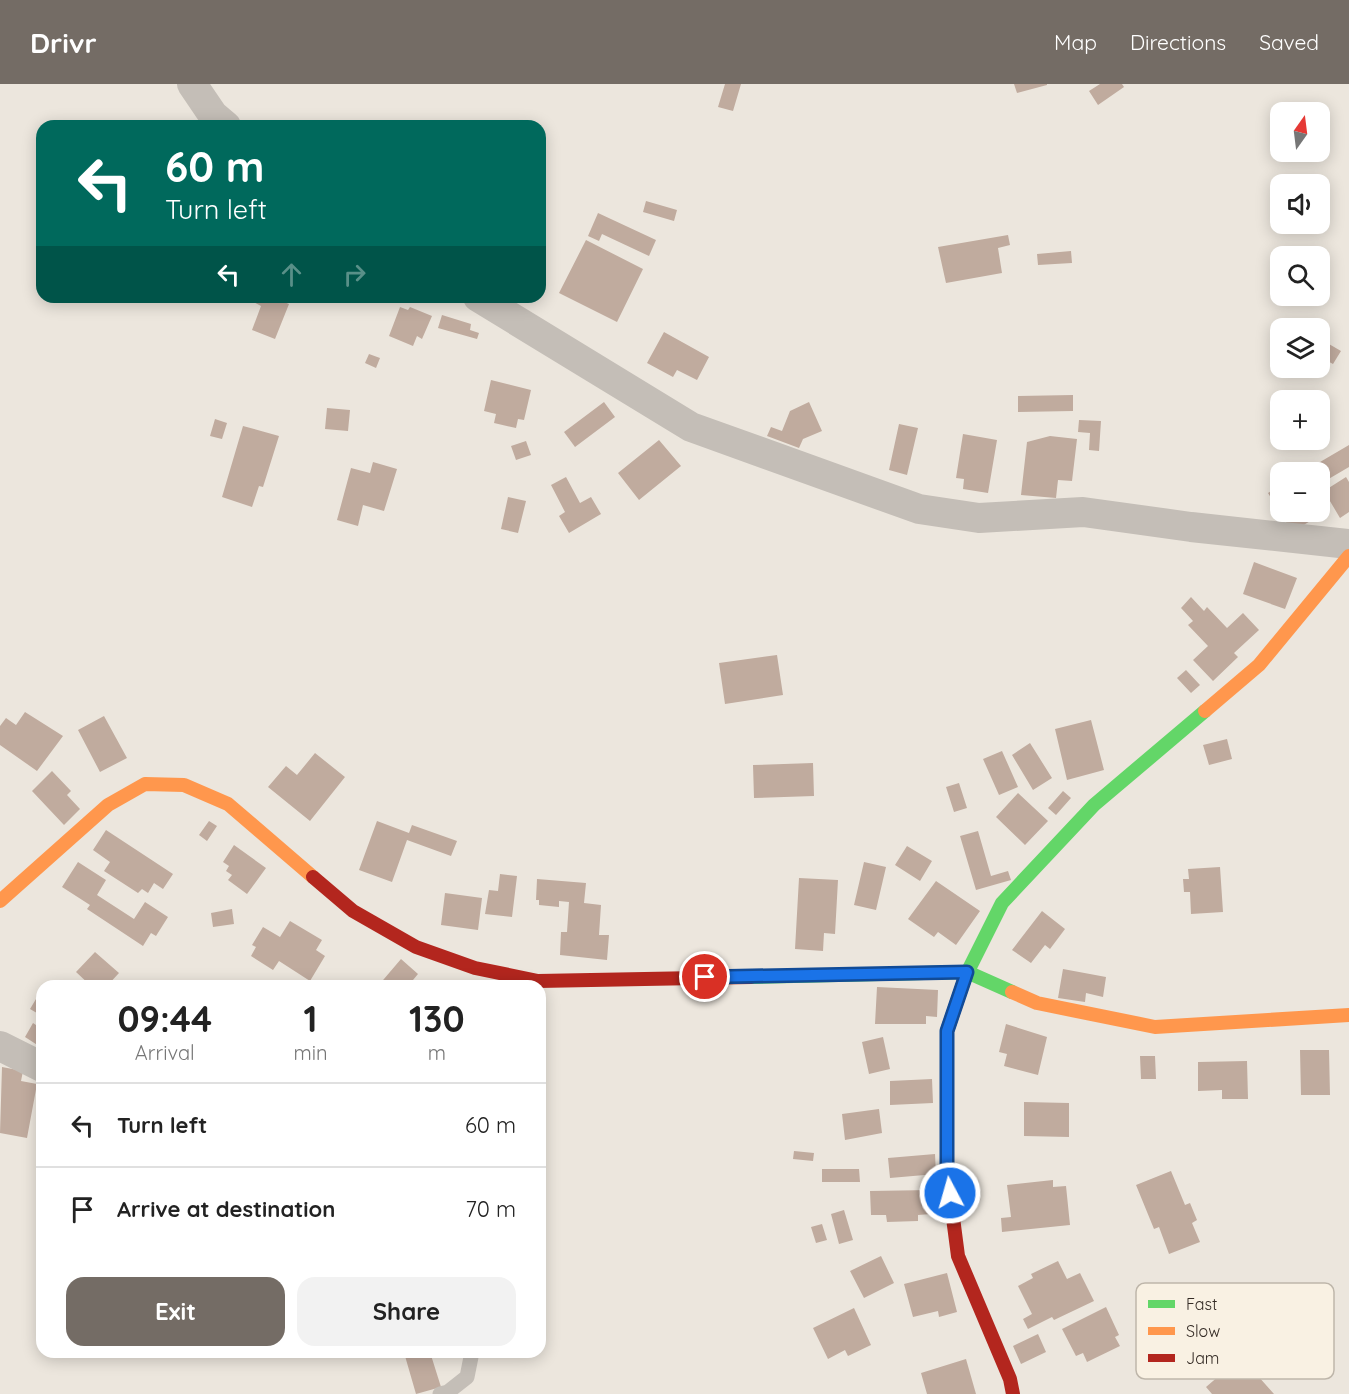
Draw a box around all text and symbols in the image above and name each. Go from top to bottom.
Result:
text: Drivr [30,25,97,60]
text: Map [1054,29,1097,55]
text: Directions [1130,29,1226,55]
text: Saved [1259,29,1319,55]
north arrow [1270,102,1330,162]
map controls [1270,102,1330,522]
text: 60 m [165,140,265,193]
icon: left [66,144,144,222]
button: sound [1270,174,1330,234]
text: Turn left [165,192,267,226]
button: search [1270,246,1330,306]
icon: left [212,258,245,291]
icon: ahead [275,258,308,291]
icon: right [338,258,371,291]
button: layers [1270,318,1330,378]
button: + [1270,390,1330,450]
button: − [1270,462,1330,522]
pin [679,951,730,1002]
icon: arrive [688,960,721,993]
text: 09:44 [117,996,212,1041]
text: 1 [304,996,318,1041]
text: 130 [409,996,465,1041]
text: Arrival [135,1040,195,1065]
text: min [294,1040,328,1065]
text: m [428,1040,446,1065]
icon: left [66,1109,99,1142]
text: Turn left [117,1111,207,1139]
text: 60 m [465,1111,516,1139]
position arrow [918,1161,982,1225]
icon: arrive [66,1193,99,1226]
text: Arrive at destination [117,1195,335,1223]
text: 70 m [466,1195,516,1223]
button: Exit [66,1277,285,1346]
button: Share [297,1277,516,1346]
legend [1136,1283,1334,1379]
text: Fast [1186,1294,1217,1314]
text: Slow [1186,1321,1220,1341]
text: Jam [1186,1348,1219,1368]

